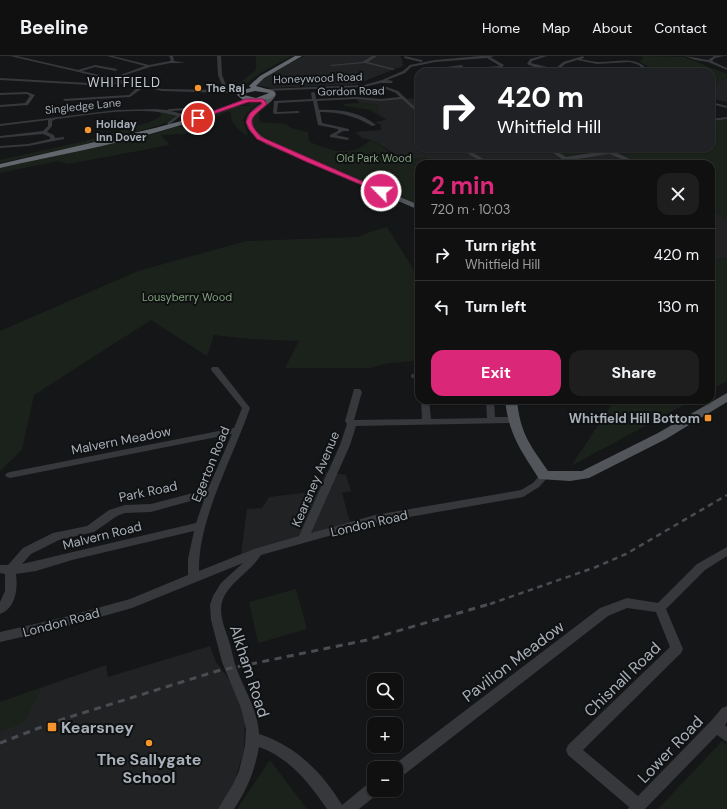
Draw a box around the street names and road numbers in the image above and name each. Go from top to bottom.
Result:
street label: Honeywood Road [273,69,363,87]
street label: Gordon Road [317,83,385,99]
street label: Singledge Lane [44,95,122,117]
street label: Malvern Meadow [70,422,173,459]
street label: Egerton Road [188,424,233,505]
street label: Kearsney Avenue [288,429,343,530]
street label: Park Road [117,477,179,506]
street label: London Road [329,506,409,541]
street label: Malvern Road [61,517,143,554]
street label: London Road [21,604,101,641]
street label: Pavilion Meadow [458,616,569,707]
street label: Alkham Road [225,622,274,720]
street label: Chisnall Road [579,637,665,721]
street label: Lower Road [633,711,708,787]

